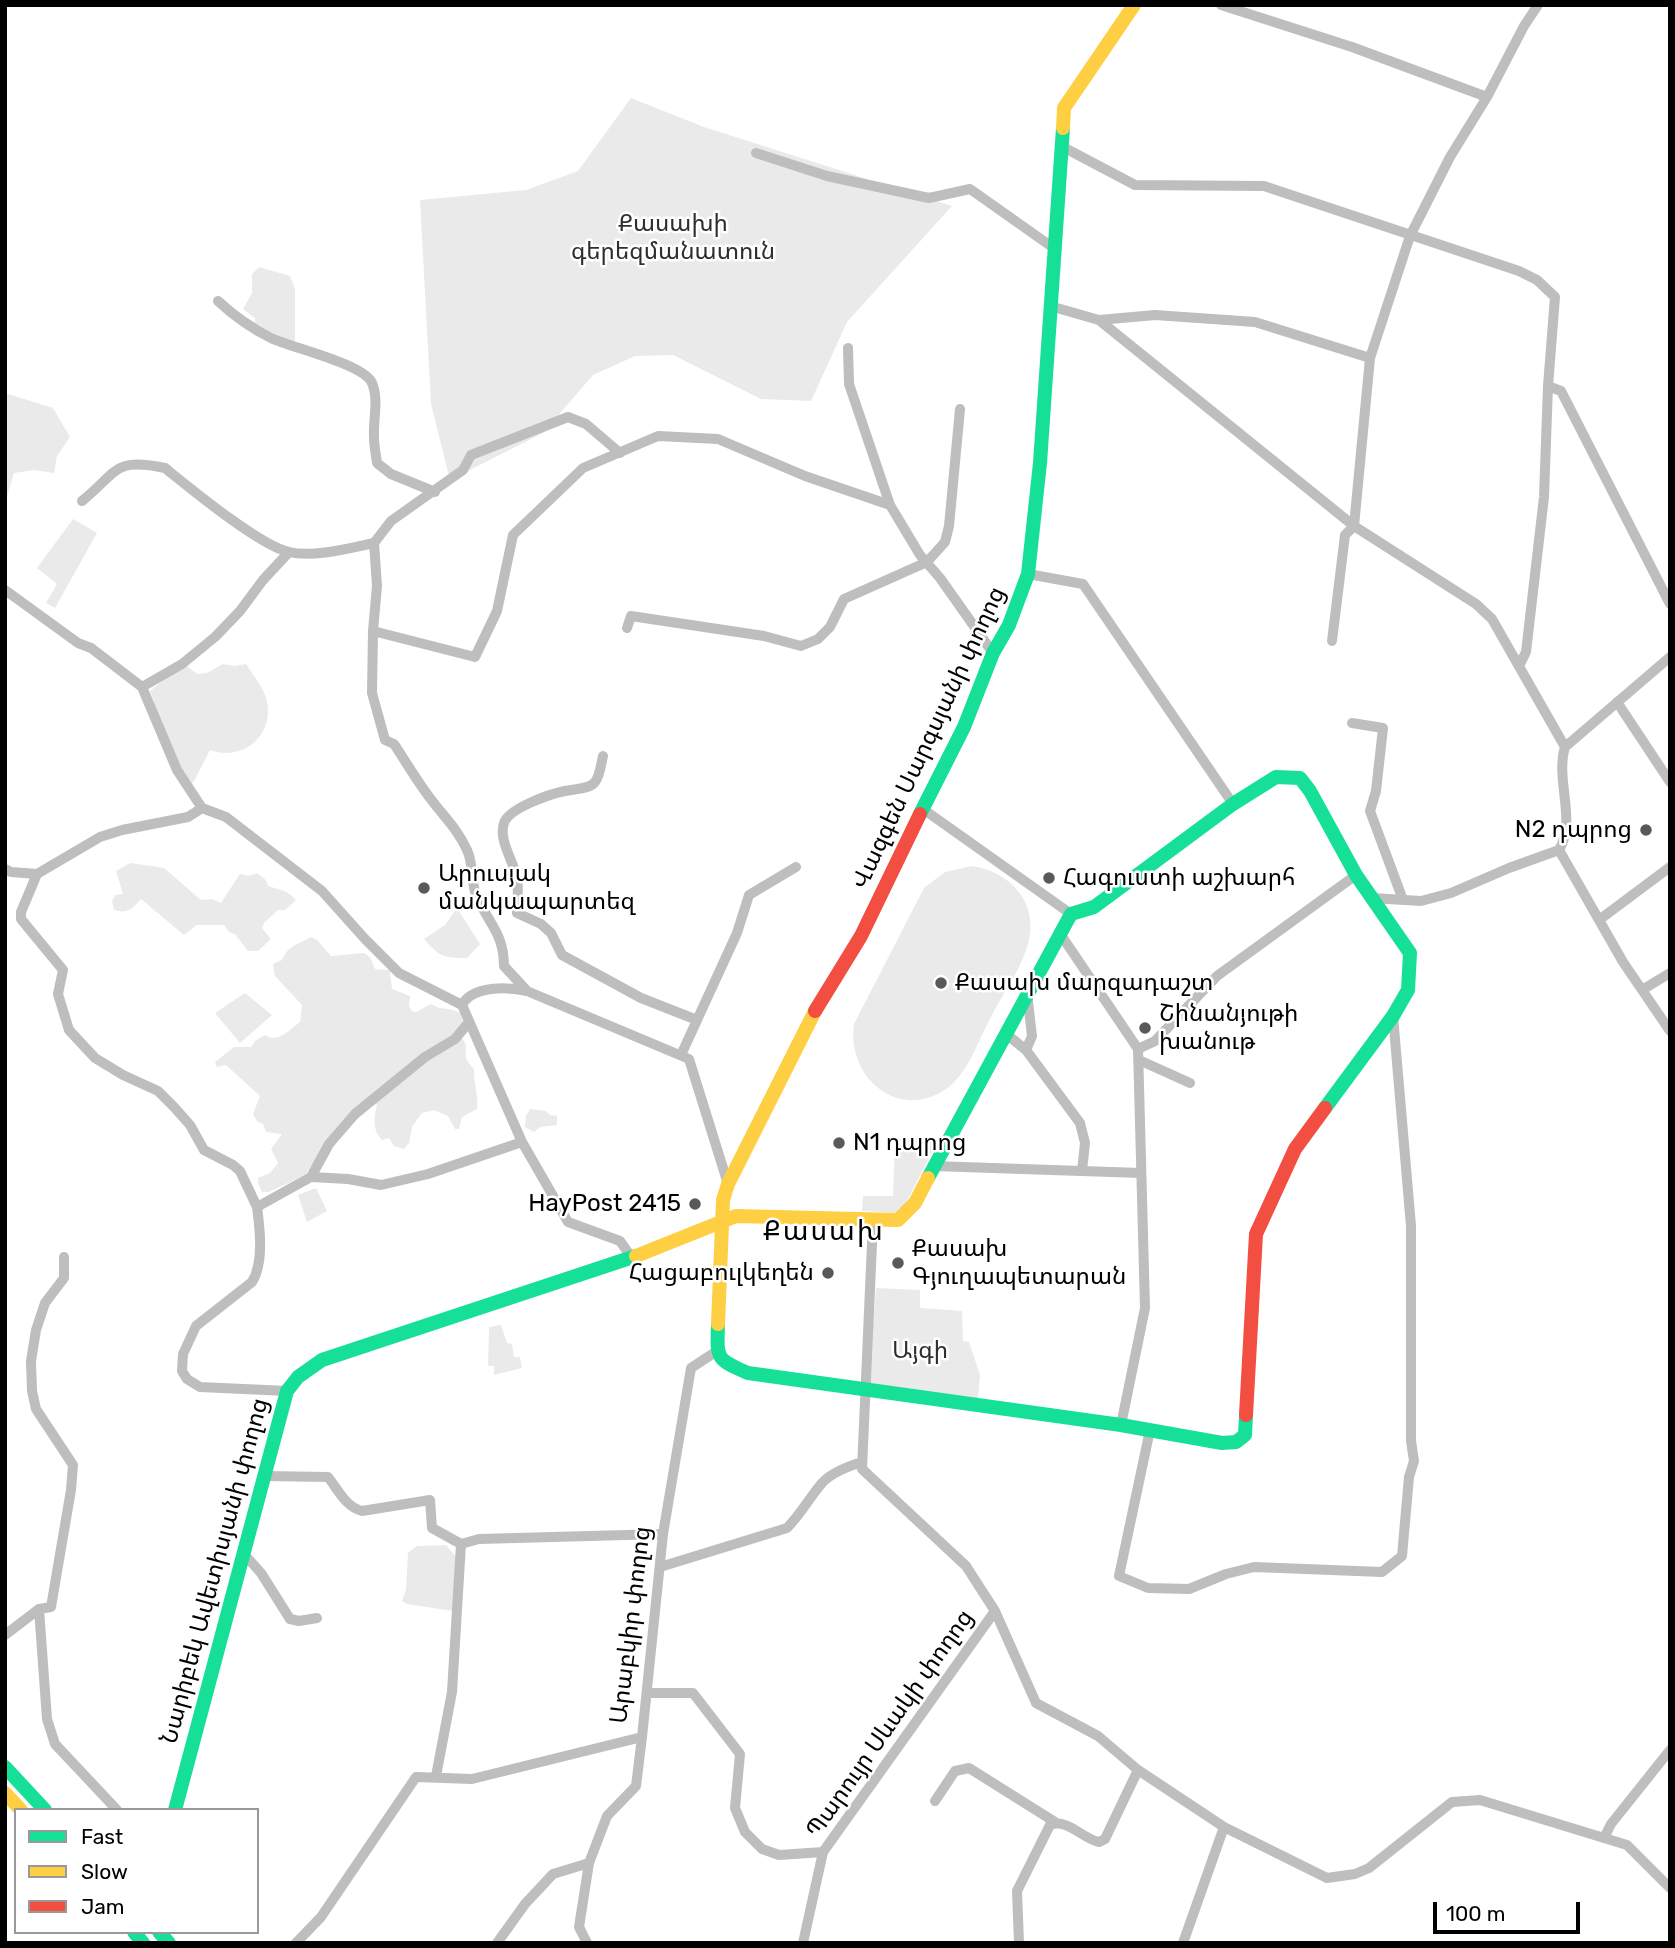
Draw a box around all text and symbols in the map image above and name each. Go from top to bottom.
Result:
park label: Քասախի գերեզմանատուն [571,210,775,266]
street label: Վազգեն Սարգսյանի փողոց [846,582,1012,894]
place label: N2 դպրոց [1515,816,1632,844]
marker: N2 դպրոց [1638,822,1654,838]
place label: Արուսյակ մանկապարտեզ [438,860,635,916]
place label: Հագուստի աշխարհ [1063,864,1295,892]
marker: Հագուստի աշխարհ [1041,870,1057,886]
marker: Արուսյակ մանկապարտեզ [416,880,432,896]
place label: Քասախ մարզադաշտ [955,969,1213,997]
marker: Քասախ մարզադաշտ [933,975,949,991]
place label: Շինանյութի խանութ [1159,1000,1298,1056]
marker: Շինանյութի խանութ [1137,1020,1153,1036]
place label: N1 դպրոց [853,1129,966,1157]
marker: N1 դպրոց [831,1135,847,1151]
place label: HayPost 2415 [528,1190,681,1218]
marker: HayPost 2415 [687,1196,703,1212]
district label: Քասախ [764,1215,884,1249]
place label: Քասախ Գյուղապետարան [912,1235,1126,1291]
marker: Քասախ Գյուղապետարան [890,1255,906,1271]
place label: Հացաբուլկեղեն [629,1259,814,1287]
marker: Հացաբուլկեղեն [820,1265,836,1281]
park label: Այգի [892,1337,948,1365]
street label: Նարիբեկ Ավետիսյանի փողոց [155,1395,275,1747]
street label: Արաբկիր փողոց [605,1525,657,1725]
street label: Պարույր Սևակի փողոց [800,1604,980,1844]
legend [14,1808,259,1934]
text: Fast [81,1824,123,1849]
text: Slow [81,1859,128,1884]
scale bar [1437,1888,1584,1932]
text: Jam [81,1894,125,1919]
text: 100 m [1446,1901,1505,1926]

